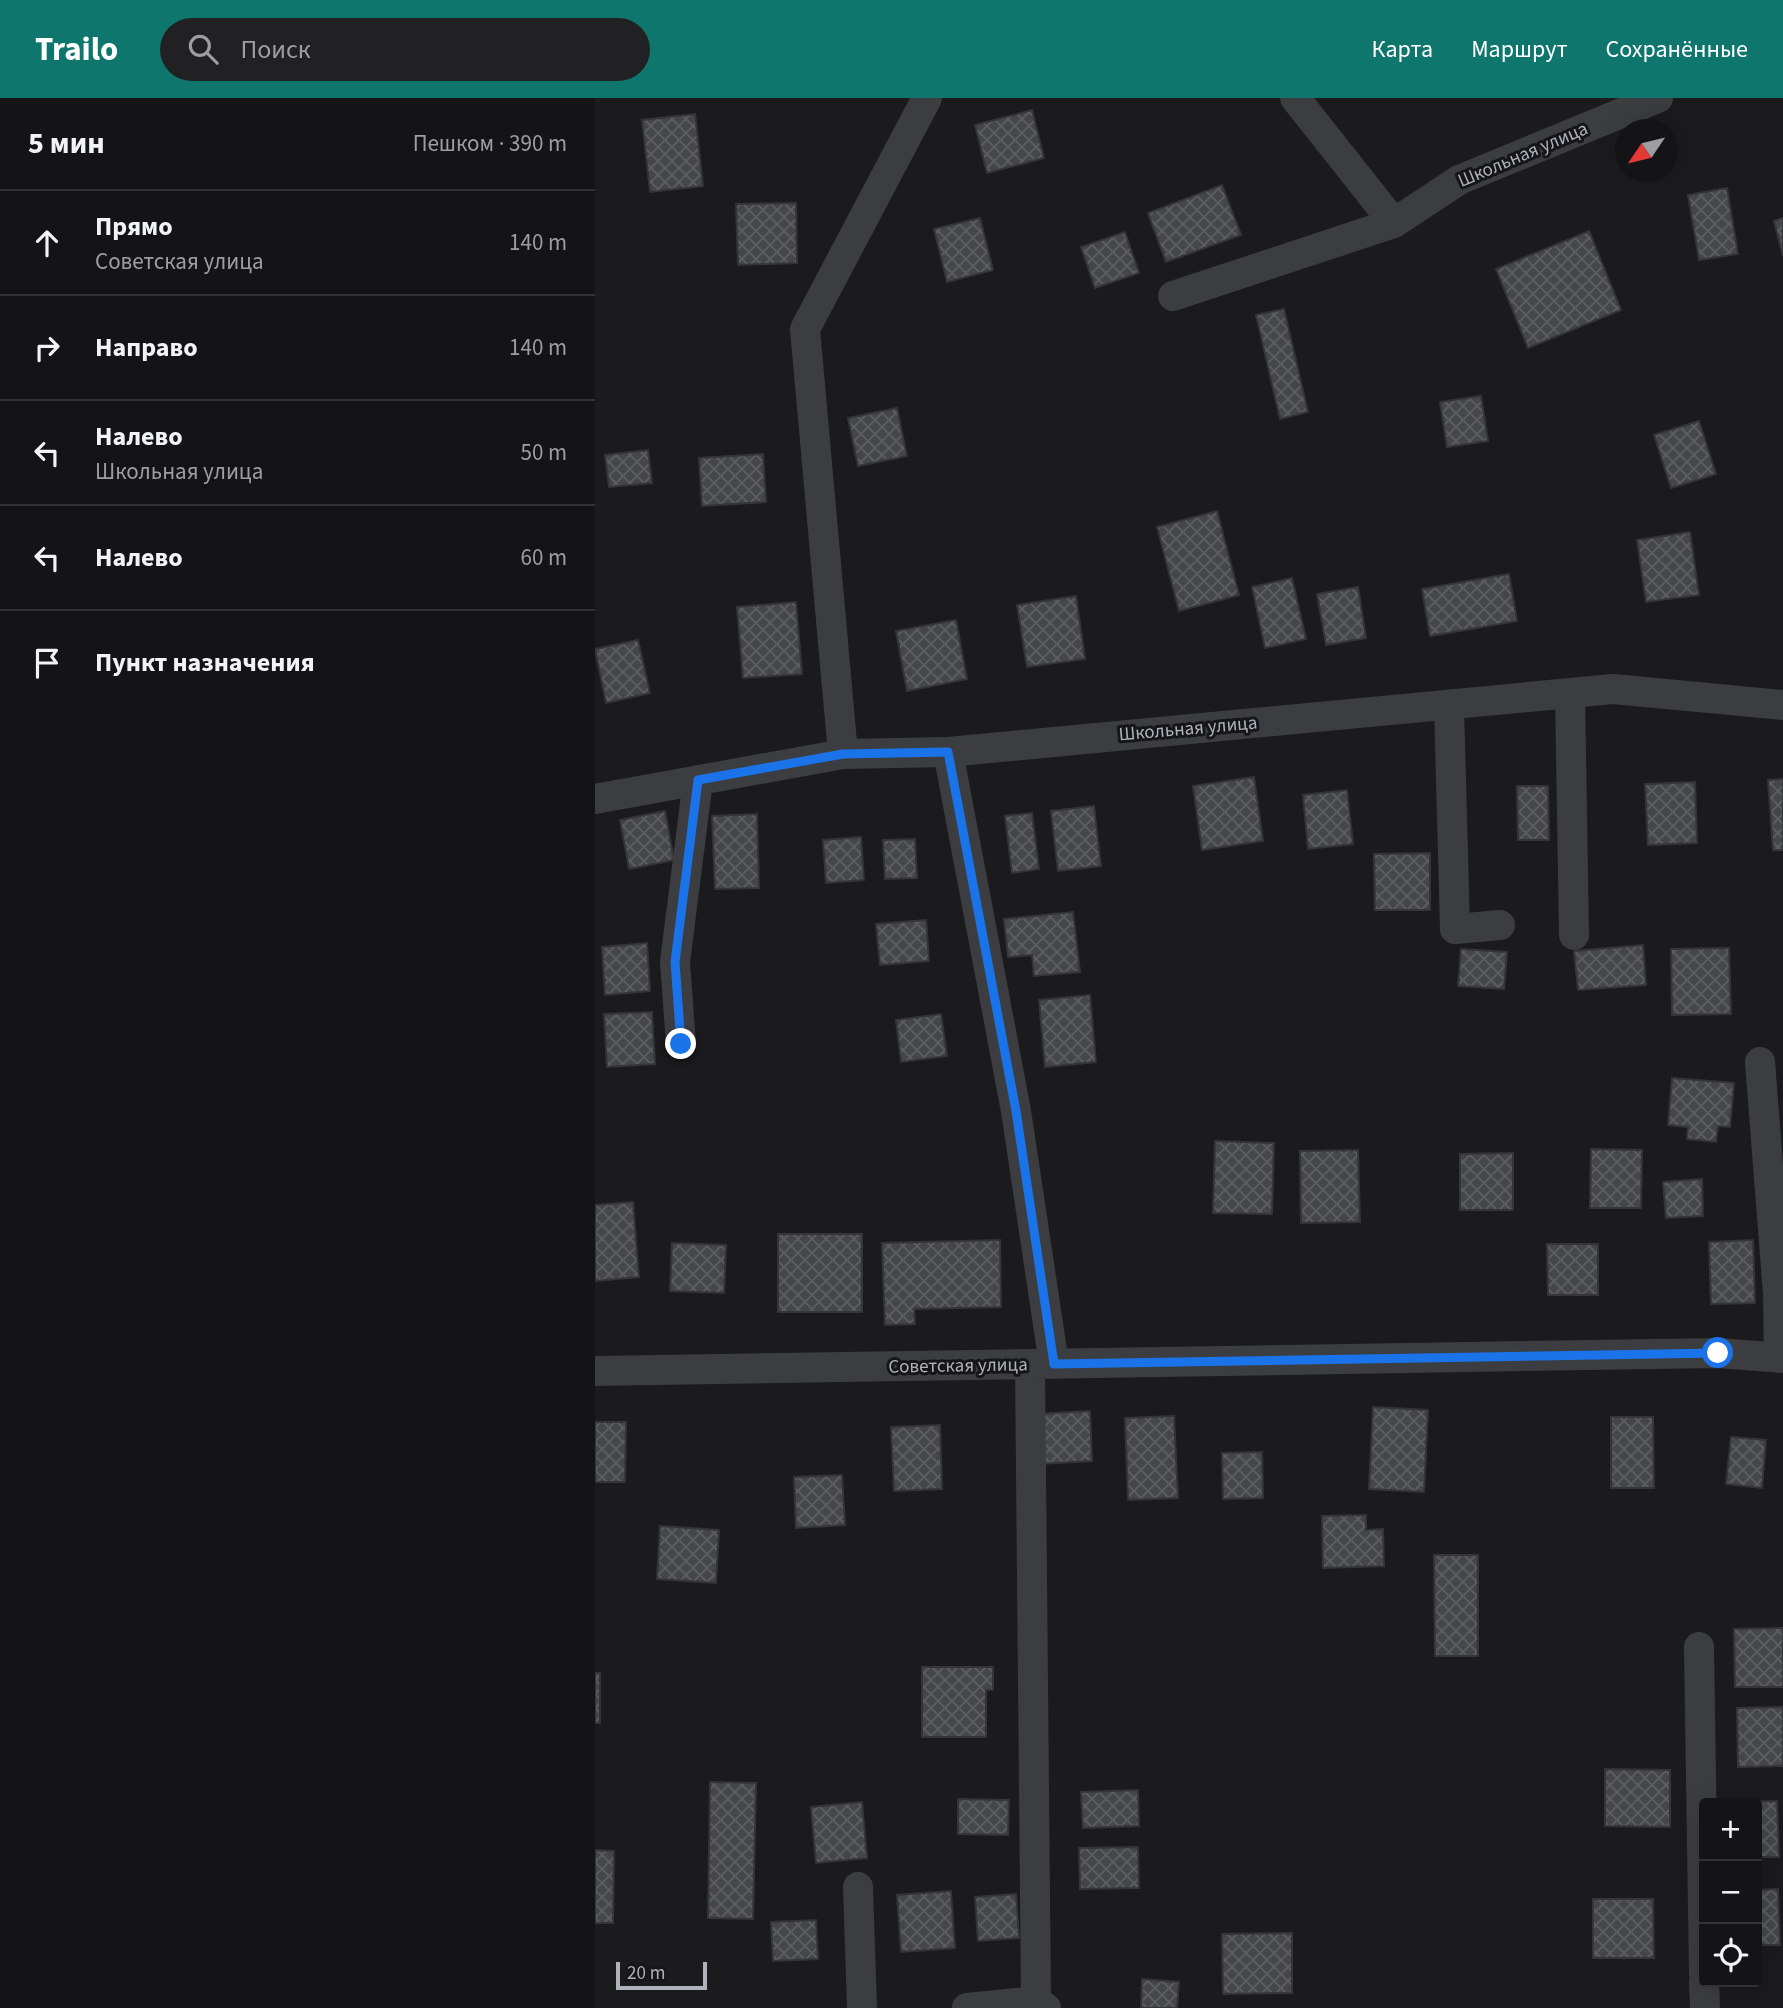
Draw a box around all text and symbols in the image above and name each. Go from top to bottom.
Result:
search box [160,18,650,81]
text: Trailo [35,26,118,73]
icon: search [184,30,222,68]
text: Поиск [240,31,311,68]
text: Карта [1372,32,1433,67]
text: Маршрут [1471,32,1567,67]
text: Сохранённые [1605,32,1748,67]
street label: Школьная улица [1454,115,1592,195]
north arrow [1615,119,1678,182]
text: 5 мин [28,122,105,165]
text: Пешком · 390 m [413,127,567,160]
text: Прямо [95,208,173,245]
icon: ahead [28,224,66,262]
text: 140 m [509,226,567,259]
text: Советская улица [95,245,264,278]
icon: right [28,329,66,367]
text: Направо [95,329,198,366]
text: 140 m [509,331,567,364]
text: Налево [95,418,183,455]
icon: left [28,434,66,472]
text: 50 m [520,436,567,469]
text: Школьная улица [95,455,263,488]
icon: left [28,539,66,577]
text: Налево [95,539,183,576]
text: 60 m [520,541,567,574]
icon: arrive [28,644,66,682]
text: Пункт назначения [95,644,315,681]
street label: Школьная улица [1118,709,1258,749]
route end [665,1028,696,1059]
route start [1702,1337,1733,1368]
street label: Советская улица [888,1351,1028,1381]
map controls [1699,1798,1762,1987]
button: + [1699,1798,1762,1861]
button: − [1699,1861,1762,1924]
button: locate [1699,1924,1762,1987]
scale bar [616,1959,707,1991]
text: 20 m [627,1960,665,1987]

